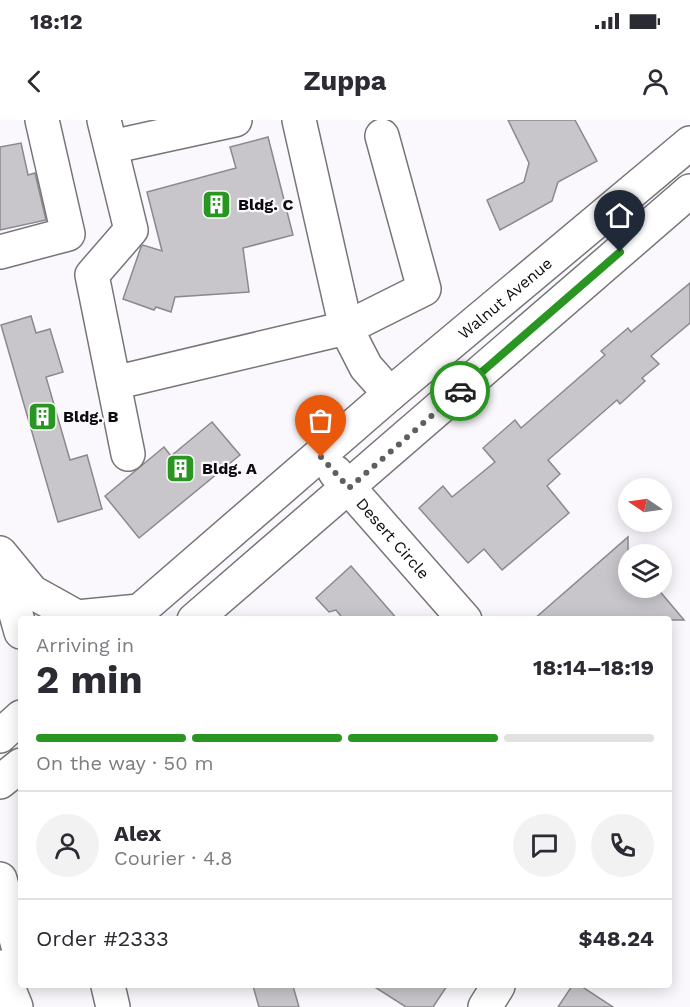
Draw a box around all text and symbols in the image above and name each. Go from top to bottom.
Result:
text: 18:12 [30,9,83,34]
icon: back [18,65,51,98]
text: Zuppa [304,65,387,97]
icon: person [639,65,672,98]
building icon: Bldg. C [201,188,233,220]
pin [594,190,645,252]
place label: Bldg. C [238,195,293,214]
icon: home [603,199,636,232]
street label: Walnut Avenue [454,254,556,343]
courier [430,361,490,421]
icon: car [444,375,477,408]
pin [295,395,346,457]
building icon: Bldg. B [26,400,58,432]
icon: bag [304,404,337,437]
place label: Bldg. B [63,407,118,426]
building icon: Bldg. A [165,452,197,484]
place label: Bldg. A [202,459,257,478]
north arrow [618,478,672,532]
map controls [618,478,672,598]
street label: Desert Circle [352,494,433,583]
button: layers [618,544,672,598]
text: Arriving in [36,633,134,657]
text: 18:14–18:19 [533,655,654,680]
text: 2 min [36,657,143,702]
text: On the way · 50 m [36,751,214,775]
button: person [36,814,99,877]
button: chat [513,814,576,877]
button: phone [591,814,654,877]
text: Alex [114,821,161,846]
text: Courier · 4.8 [114,846,233,870]
text: Order #2333 [36,926,169,951]
text: $48.24 [578,926,654,951]

